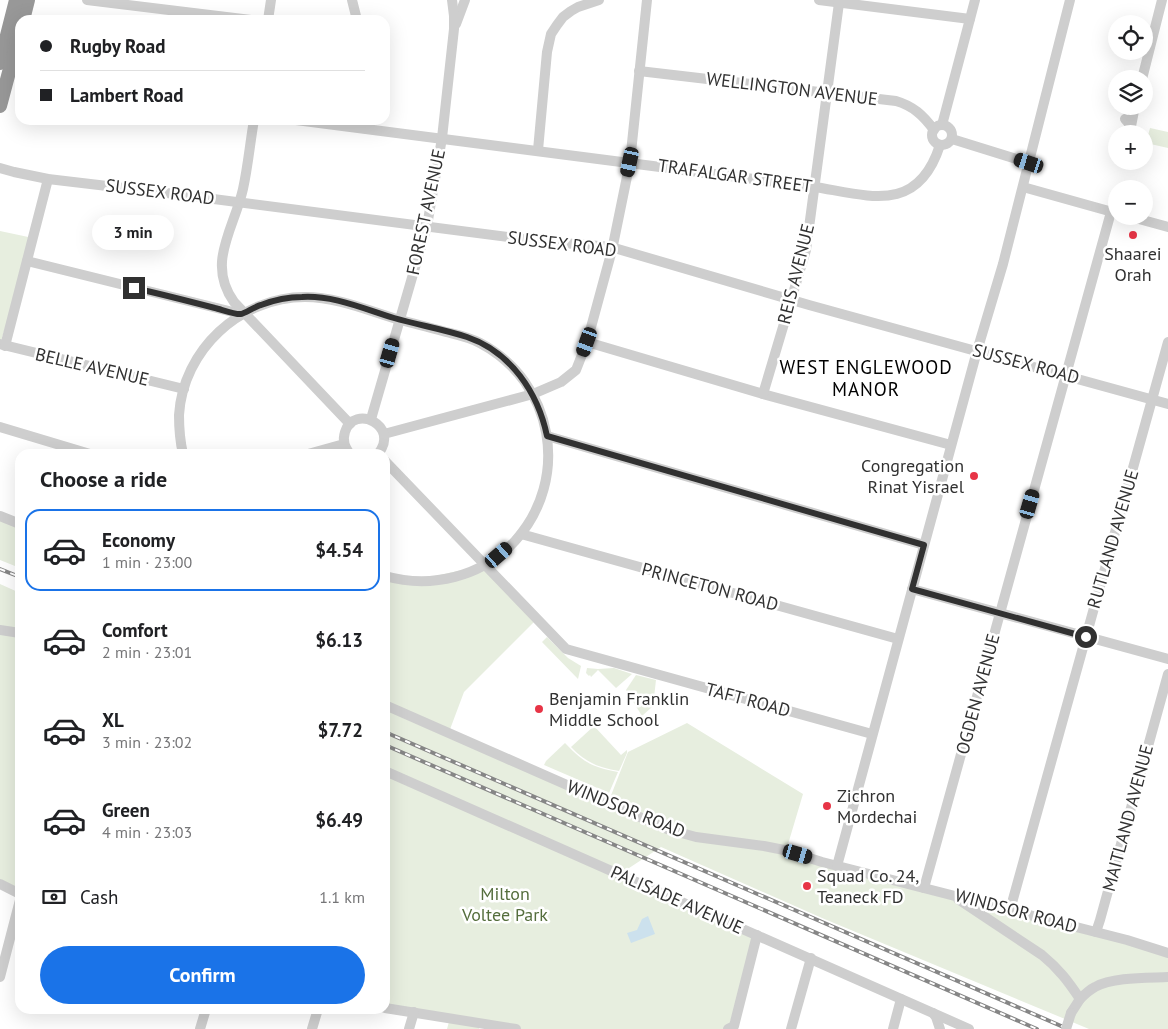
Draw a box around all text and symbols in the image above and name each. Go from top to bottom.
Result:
map controls [1108,15,1153,225]
button: locate [1108,15,1153,60]
text: Rugby Road [70,34,165,58]
street label: WELLINGTON AVENUE [705,67,879,110]
button: layers [1108,70,1153,115]
text: Lambert Road [70,83,183,107]
button: + [1108,125,1153,170]
car [619,146,640,178]
street label: FOREST AVENUE [401,147,450,277]
car [1012,151,1045,175]
street label: TRAFALGAR STREET [657,153,814,198]
street label: SUSSEX ROAD [104,173,216,210]
button: − [1108,180,1153,225]
callout: 3 min [93,216,175,250]
street label: REIS AVENUE [772,221,819,326]
text: 3 min [113,222,153,242]
street label: SUSSEX ROAD [506,225,618,262]
marker: Shaarei Orah [1127,229,1139,241]
place label: Shaarei Orah [1104,242,1162,286]
route end [123,277,145,299]
car [574,325,599,359]
car [378,337,401,369]
street label: SUSSEX ROAD [970,338,1082,389]
street label: BELLE AVENUE [33,342,151,391]
district label: WEST ENGLEWOOD MANOR [779,355,953,401]
place label: Congregation Rinat Yisrael [861,454,965,498]
text: Choose a ride [40,465,167,493]
street label: RUTLAND AVENUE [1082,467,1143,611]
marker: Congregation Rinat Yisrael [968,470,980,482]
car [1018,488,1041,520]
icon: car [42,528,87,573]
text: Economy [102,528,175,552]
text: $4.54 [315,538,363,562]
car [482,539,515,571]
text: 1 min · 23:00 [102,552,192,572]
street label: PRINCETON ROAD [639,557,781,616]
icon: car [42,618,87,663]
text: Comfort [102,618,168,642]
route start [1075,626,1097,648]
text: $6.13 [315,628,363,652]
street label: OGDEN AVENUE [950,631,1005,757]
text: 2 min · 23:01 [102,642,192,662]
street label: TAFT ROAD [703,677,793,722]
place label: Benjamin Franklin Middle School [549,687,689,731]
marker: Benjamin Franklin Middle School [533,703,545,715]
icon: car [42,708,87,753]
text: XL [102,708,124,732]
text: $7.72 [317,718,363,742]
text: 3 min · 23:02 [102,732,192,752]
street label: MAITLAND AVENUE [1097,742,1158,894]
street label: WINDSOR ROAD [564,774,689,843]
place label: Zichron Mordechai [837,784,917,828]
icon: car [42,798,87,843]
text: Green [102,798,150,822]
marker: Zichron Mordechai [821,800,833,812]
text: $6.49 [315,808,363,832]
text: 4 min · 23:03 [102,822,192,842]
car [781,843,814,865]
street label: PALISADE AVENUE [607,860,747,939]
place label: Squad Co. 24, Teaneck FD [817,864,919,908]
marker: Squad Co. 24, Teaneck FD [801,880,813,892]
park label: Milton Voltee Park [461,882,548,926]
icon: cash [40,883,68,911]
street label: WINDSOR ROAD [953,883,1080,938]
text: Cash [80,885,118,909]
text: 1.1 km [319,887,365,907]
button: Confirm [40,946,365,1004]

